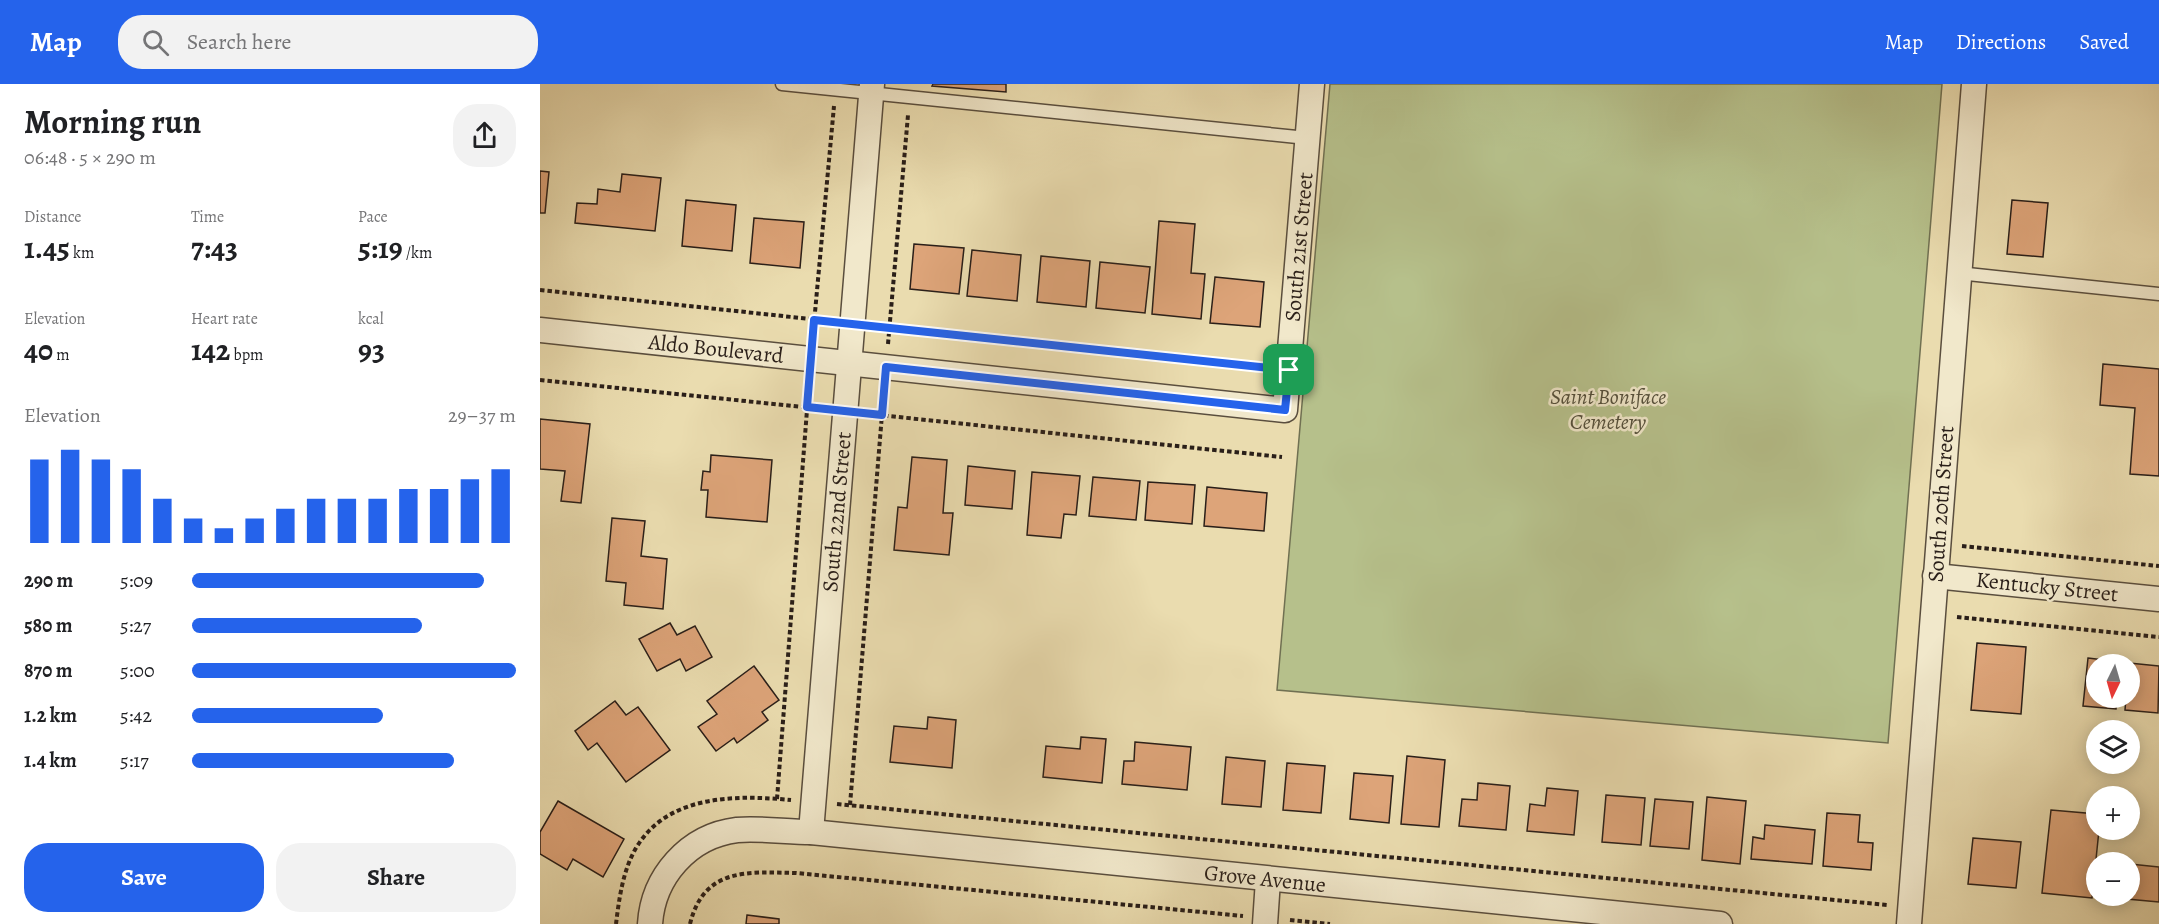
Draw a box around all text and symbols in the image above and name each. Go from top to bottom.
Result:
search box [118,15,538,69]
text: Map [30,23,82,61]
icon: search [139,26,172,59]
text: Search here [187,27,291,57]
text: Map [1885,28,1923,56]
text: Directions [1956,28,2046,56]
text: Saved [2079,28,2129,56]
text: Morning run [24,99,201,144]
button: share [453,104,516,167]
text: 06:48 · 5 × 290 m [24,144,156,171]
street label: South 21st Street [1278,171,1320,323]
text: Distance [24,206,81,228]
text: Time [191,206,224,228]
text: Pace [358,206,388,228]
text: 1.45 [24,228,70,268]
text: 7:43 [191,228,238,268]
text: 5:19 [358,228,403,268]
text: km [70,242,94,264]
text: /km [403,242,432,264]
text: Elevation [24,308,85,330]
text: Heart rate [191,308,258,330]
text: kcal [358,308,384,330]
street label: Aldo Boulevard [646,327,785,371]
text: 40 [24,330,53,370]
text: 142 [191,330,230,370]
text: 93 [358,330,385,370]
text: m [53,344,70,366]
text: bpm [230,344,263,366]
pin [1263,344,1314,395]
icon: arrive [1272,353,1305,386]
park label: Saint Boniface Cemetery [1550,382,1666,437]
text: Elevation [24,402,101,429]
text: 29–37 m [448,402,516,429]
street label: South 20th Street [1921,425,1961,583]
street label: South 22nd Street [815,431,859,593]
street label: Kentucky Street [1974,565,2120,609]
text: 290 m [24,567,73,594]
text: 5:09 [120,567,153,594]
text: 580 m [24,612,72,639]
text: 5:27 [120,612,151,639]
north arrow [2086,654,2140,708]
map controls [2086,654,2140,906]
text: 870 m [24,657,72,684]
text: 5:00 [120,657,155,684]
text: 1.2 km [24,702,77,729]
text: 5:42 [120,702,152,729]
button: layers [2086,720,2140,774]
text: 1.4 km [24,747,77,774]
text: 5:17 [120,747,149,774]
button: + [2086,786,2140,840]
button: Save [24,843,264,912]
button: Share [276,843,516,912]
button: − [2086,852,2140,906]
street label: Grove Avenue [1203,858,1327,900]

